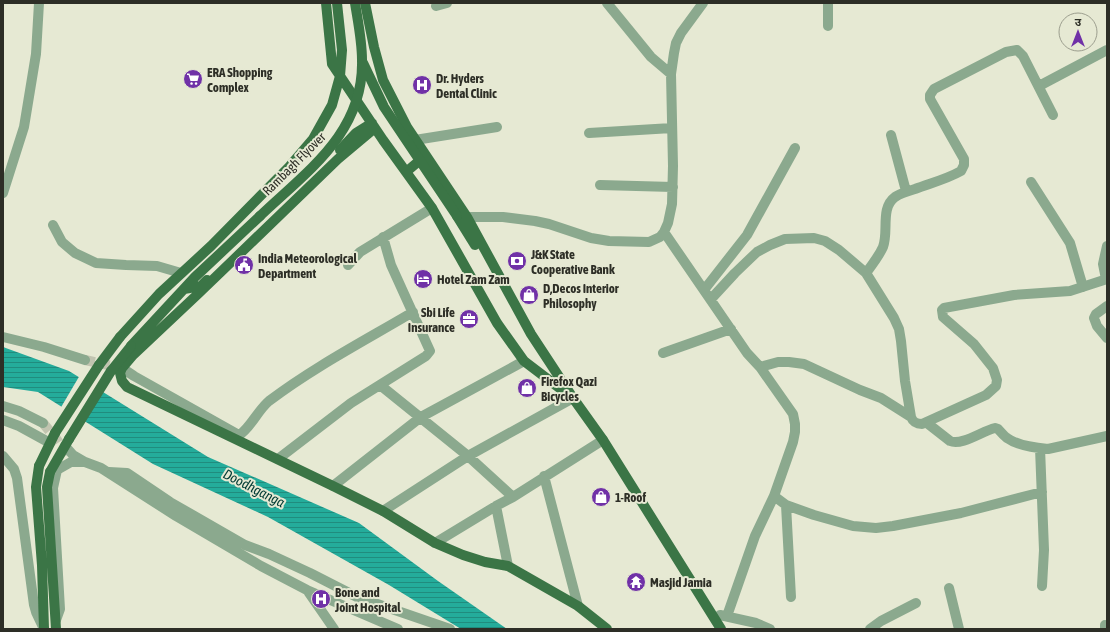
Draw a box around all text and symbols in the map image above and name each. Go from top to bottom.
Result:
north arrow [1058,12,1098,52]
text: उ [1075,16,1082,28]
place label: ERA Shopping Complex [207,65,273,95]
supermarket icon: ERA Shopping Complex [182,68,204,90]
place label: Dr. Hyders Dental Clinic [436,71,497,101]
hospital icon: Dr. Hyders Dental Clinic [411,74,433,96]
street label: Rambagh Flyover [260,129,329,198]
place label: J&K State Cooperative Bank [530,247,615,277]
bank icon: J&K State Cooperative Bank [506,250,528,272]
place label: India Meteorological Department [258,251,358,281]
public building icon: India Meteorological Department [233,254,255,276]
hotel icon: Hotel Zam Zam [412,268,434,290]
place label: Hotel Zam Zam [437,272,510,287]
place label: D,Decos Interior Philosophy [543,281,620,311]
shop icon: D,Decos Interior Philosophy [518,284,540,306]
place label: Sbi Life Insurance [408,305,455,335]
office icon: Sbi Life Insurance [458,308,480,330]
place label: Firefox Qazi Bicycles [541,374,597,404]
shop icon: Firefox Qazi Bicycles [516,377,538,399]
water label: Doodhganga [221,466,288,511]
shop icon: 1-Roof [590,486,612,508]
place label: 1-Roof [615,490,646,505]
temple icon: Masjid Jamia [625,571,647,593]
place label: Masjid Jamia [650,575,712,590]
place label: Bone and Joint Hospital [334,585,401,615]
hospital icon: Bone and Joint Hospital [310,588,332,610]

